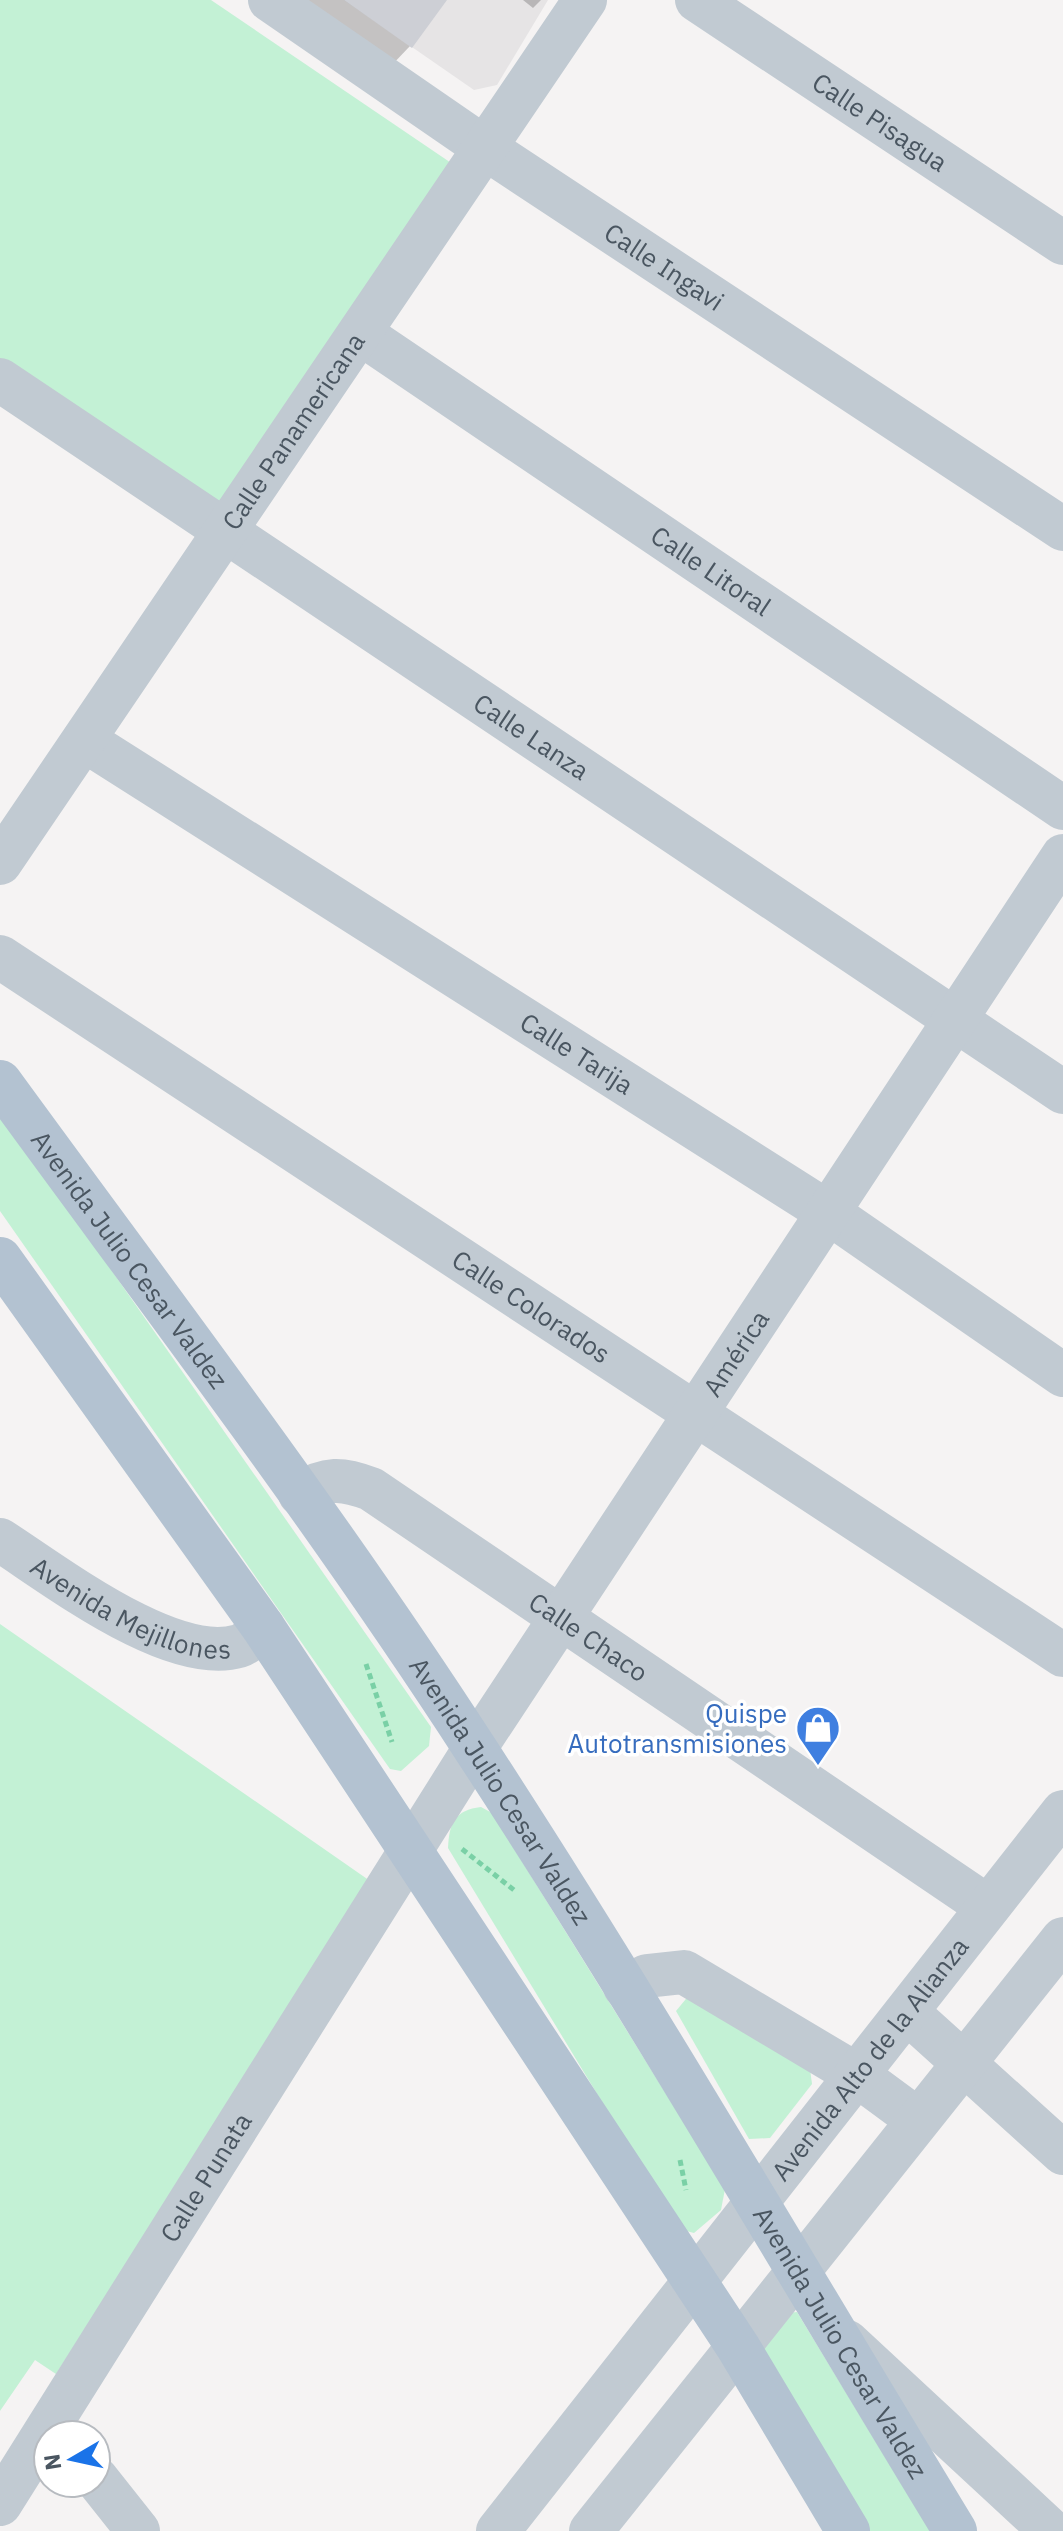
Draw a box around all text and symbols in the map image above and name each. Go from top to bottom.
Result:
street label: Calle Pisagua [806,64,955,179]
street label: Calle Ingavi [598,215,731,318]
street label: Calle Panamericana [214,326,372,536]
street label: Calle Litoral [645,518,778,623]
street label: Calle Lanza [467,685,596,787]
street label: Calle Tarija [514,1004,640,1102]
street label: Avenida Julio Cesar Valdez [24,1124,236,1395]
street label: Calle Colorados [446,1242,617,1370]
street label: América [695,1303,776,1403]
street label: Avenida Mejillones [24,1549,232,1666]
street label: Calle Chaco [523,1584,655,1689]
street label: Avenida Julio Cesar Valdez [402,1650,600,1931]
place label: Quispe Autotransmisiones [567,1696,787,1760]
shop icon: Quispe Autotransmisiones [794,1704,842,1767]
street label: Avenida Alto de la Alianza [763,1930,976,2187]
street label: Calle Punata [152,2106,259,2248]
street label: Avenida Julio Cesar Valdez [746,2200,936,2484]
north arrow [32,2419,112,2499]
text: N [36,2452,67,2472]

